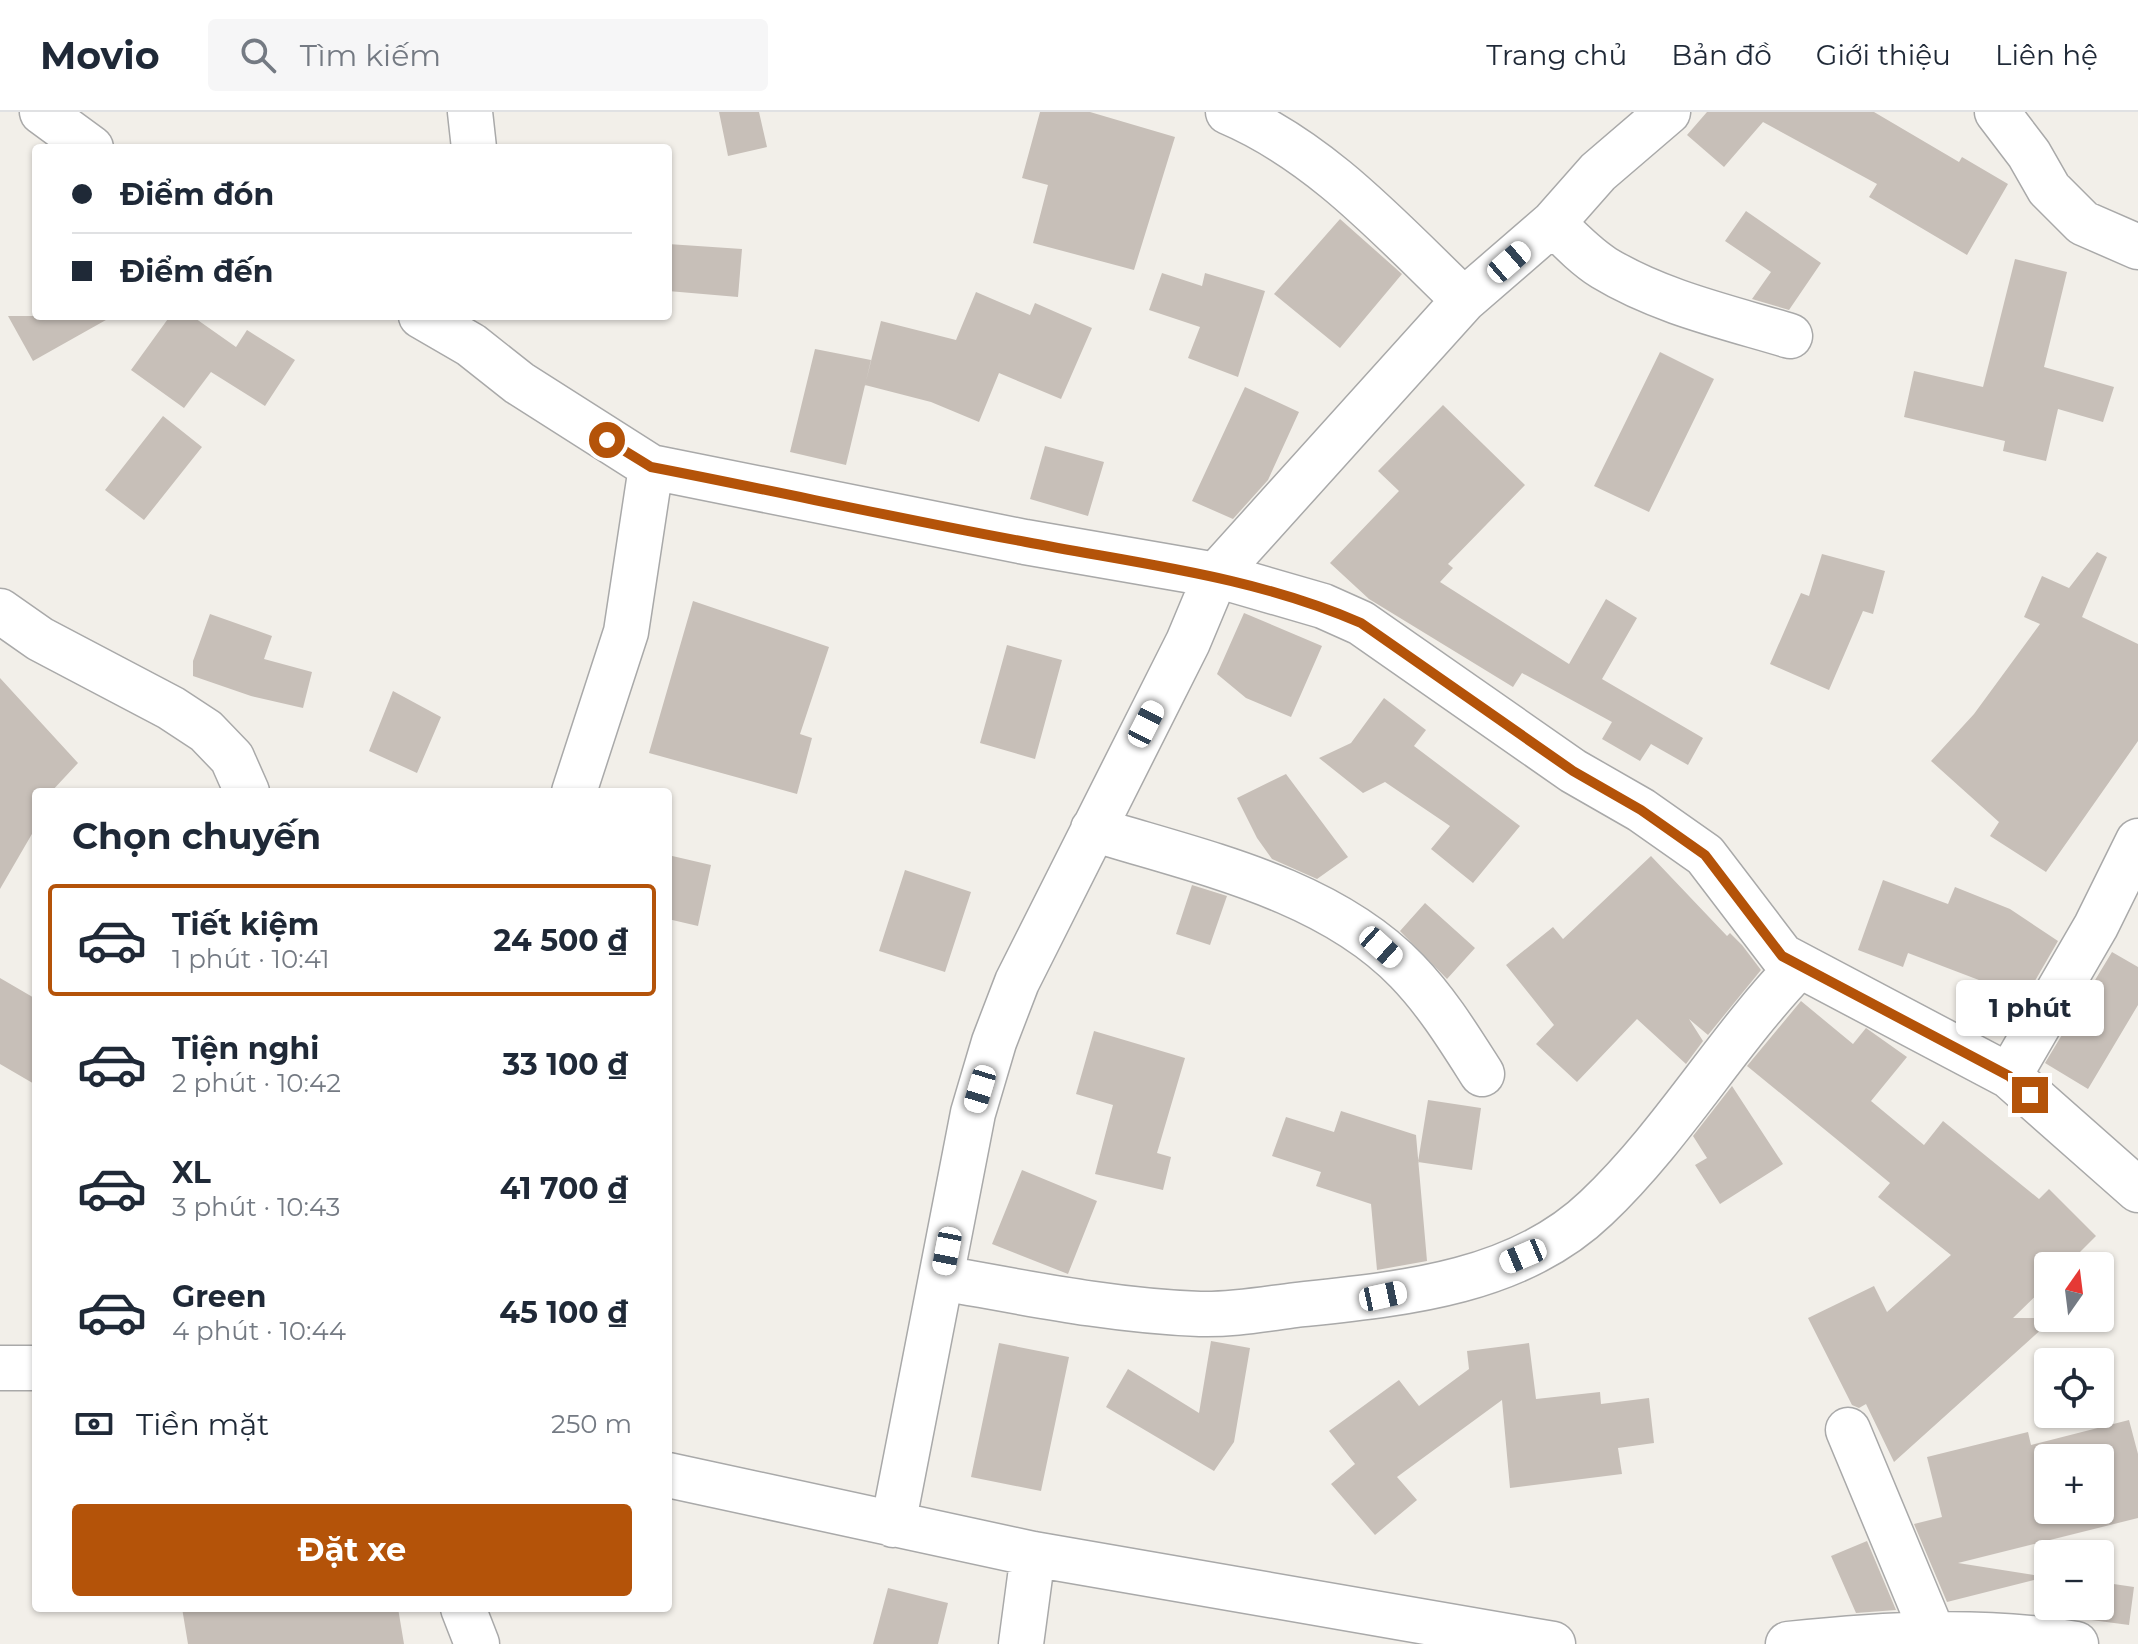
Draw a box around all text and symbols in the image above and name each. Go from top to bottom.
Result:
search box [208,19,768,91]
text: Movio [40,32,160,79]
icon: search [236,33,280,77]
text: Tìm kiếm [300,37,441,74]
text: Trang chủ [1486,38,1627,72]
text: Bản đồ [1671,38,1772,72]
text: Giới thiệu [1816,38,1951,72]
text: Liên hệ [1995,38,2098,72]
text: Điểm đón [120,176,274,213]
car [1483,237,1535,287]
text: Điểm đến [120,253,274,290]
route start [589,422,625,458]
car [1124,697,1168,751]
text: Chọn chuyến [72,814,321,858]
icon: car [76,904,148,976]
text: Tiết kiệm [172,906,319,943]
text: 24 500 ₫ [494,922,628,959]
car [1355,922,1407,972]
text: 1 phút · 10:41 [172,943,330,975]
callout: 1 phút [1956,979,2104,1035]
text: 1 phút [1989,992,2071,1024]
icon: car [76,1028,148,1100]
text: Tiện nghi [172,1030,319,1067]
text: 33 100 ₫ [502,1046,628,1083]
car [962,1063,998,1115]
text: 2 phút · 10:42 [172,1067,341,1099]
route end [2012,1077,2048,1113]
icon: car [76,1152,148,1224]
text: XL [172,1154,211,1191]
text: 41 700 ₫ [500,1170,628,1207]
text: 3 phút · 10:43 [172,1191,340,1223]
car [931,1225,963,1277]
car [1496,1236,1550,1276]
north arrow [2034,1252,2114,1332]
map controls [2034,1252,2114,1620]
icon: car [76,1276,148,1348]
text: Green [172,1278,266,1315]
car [1357,1279,1409,1313]
text: 45 100 ₫ [499,1294,628,1331]
text: 4 phút · 10:44 [172,1315,346,1347]
button: locate [2034,1348,2114,1428]
icon: cash [72,1402,116,1446]
text: Tiền mặt [136,1406,269,1443]
text: 250 m [551,1408,632,1440]
button: + [2034,1444,2114,1524]
button: Đặt xe [72,1504,632,1596]
button: − [2034,1540,2114,1620]

